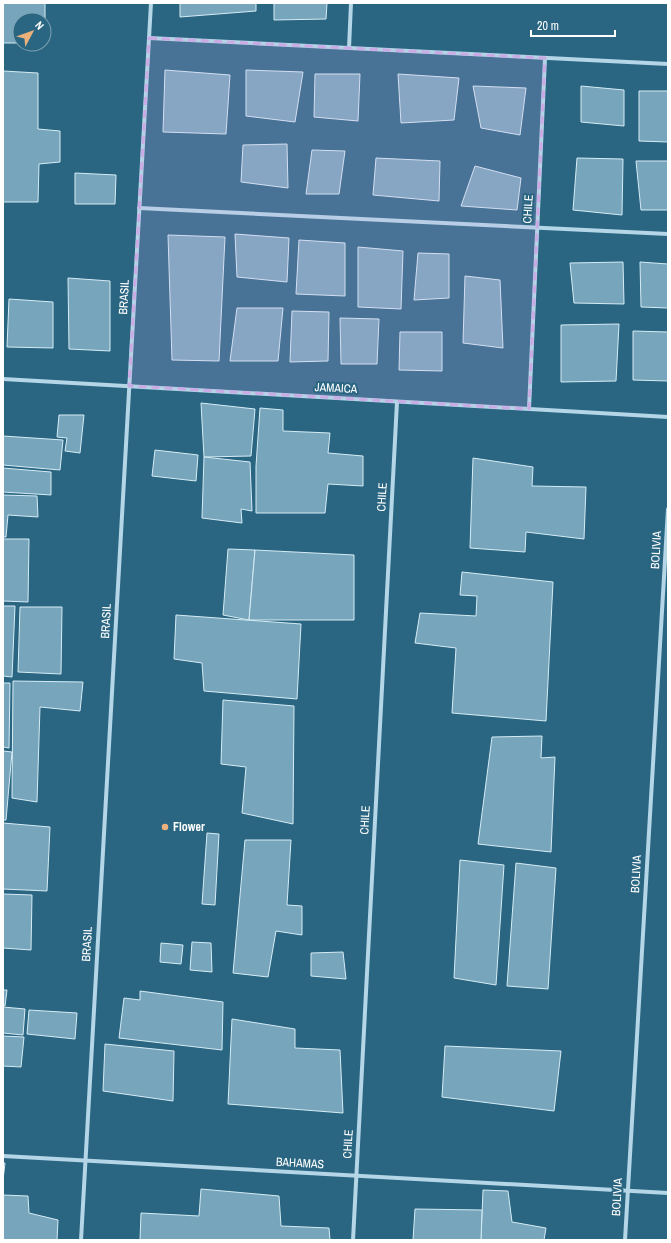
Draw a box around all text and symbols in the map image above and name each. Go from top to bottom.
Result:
north arrow [12,12,52,52]
scale bar [531,12,615,38]
text: N [32,18,47,32]
text: 20 m [537,18,559,34]
street label: CHILE [519,194,537,224]
street label: BRASIL [115,279,133,315]
street label: JAMAICA [314,379,358,397]
street label: CHILE [373,482,391,512]
street label: BOLIVIA [647,530,665,570]
street label: BRASIL [97,603,115,639]
street label: CHILE [356,805,374,835]
place label: Flower [173,819,205,835]
marker: Flower [160,822,170,832]
street label: BOLIVIA [627,854,645,894]
street label: BRASIL [78,926,96,962]
street label: CHILE [339,1129,357,1159]
street label: BAHAMAS [276,1154,325,1172]
street label: BOLIVIA [608,1177,626,1217]

